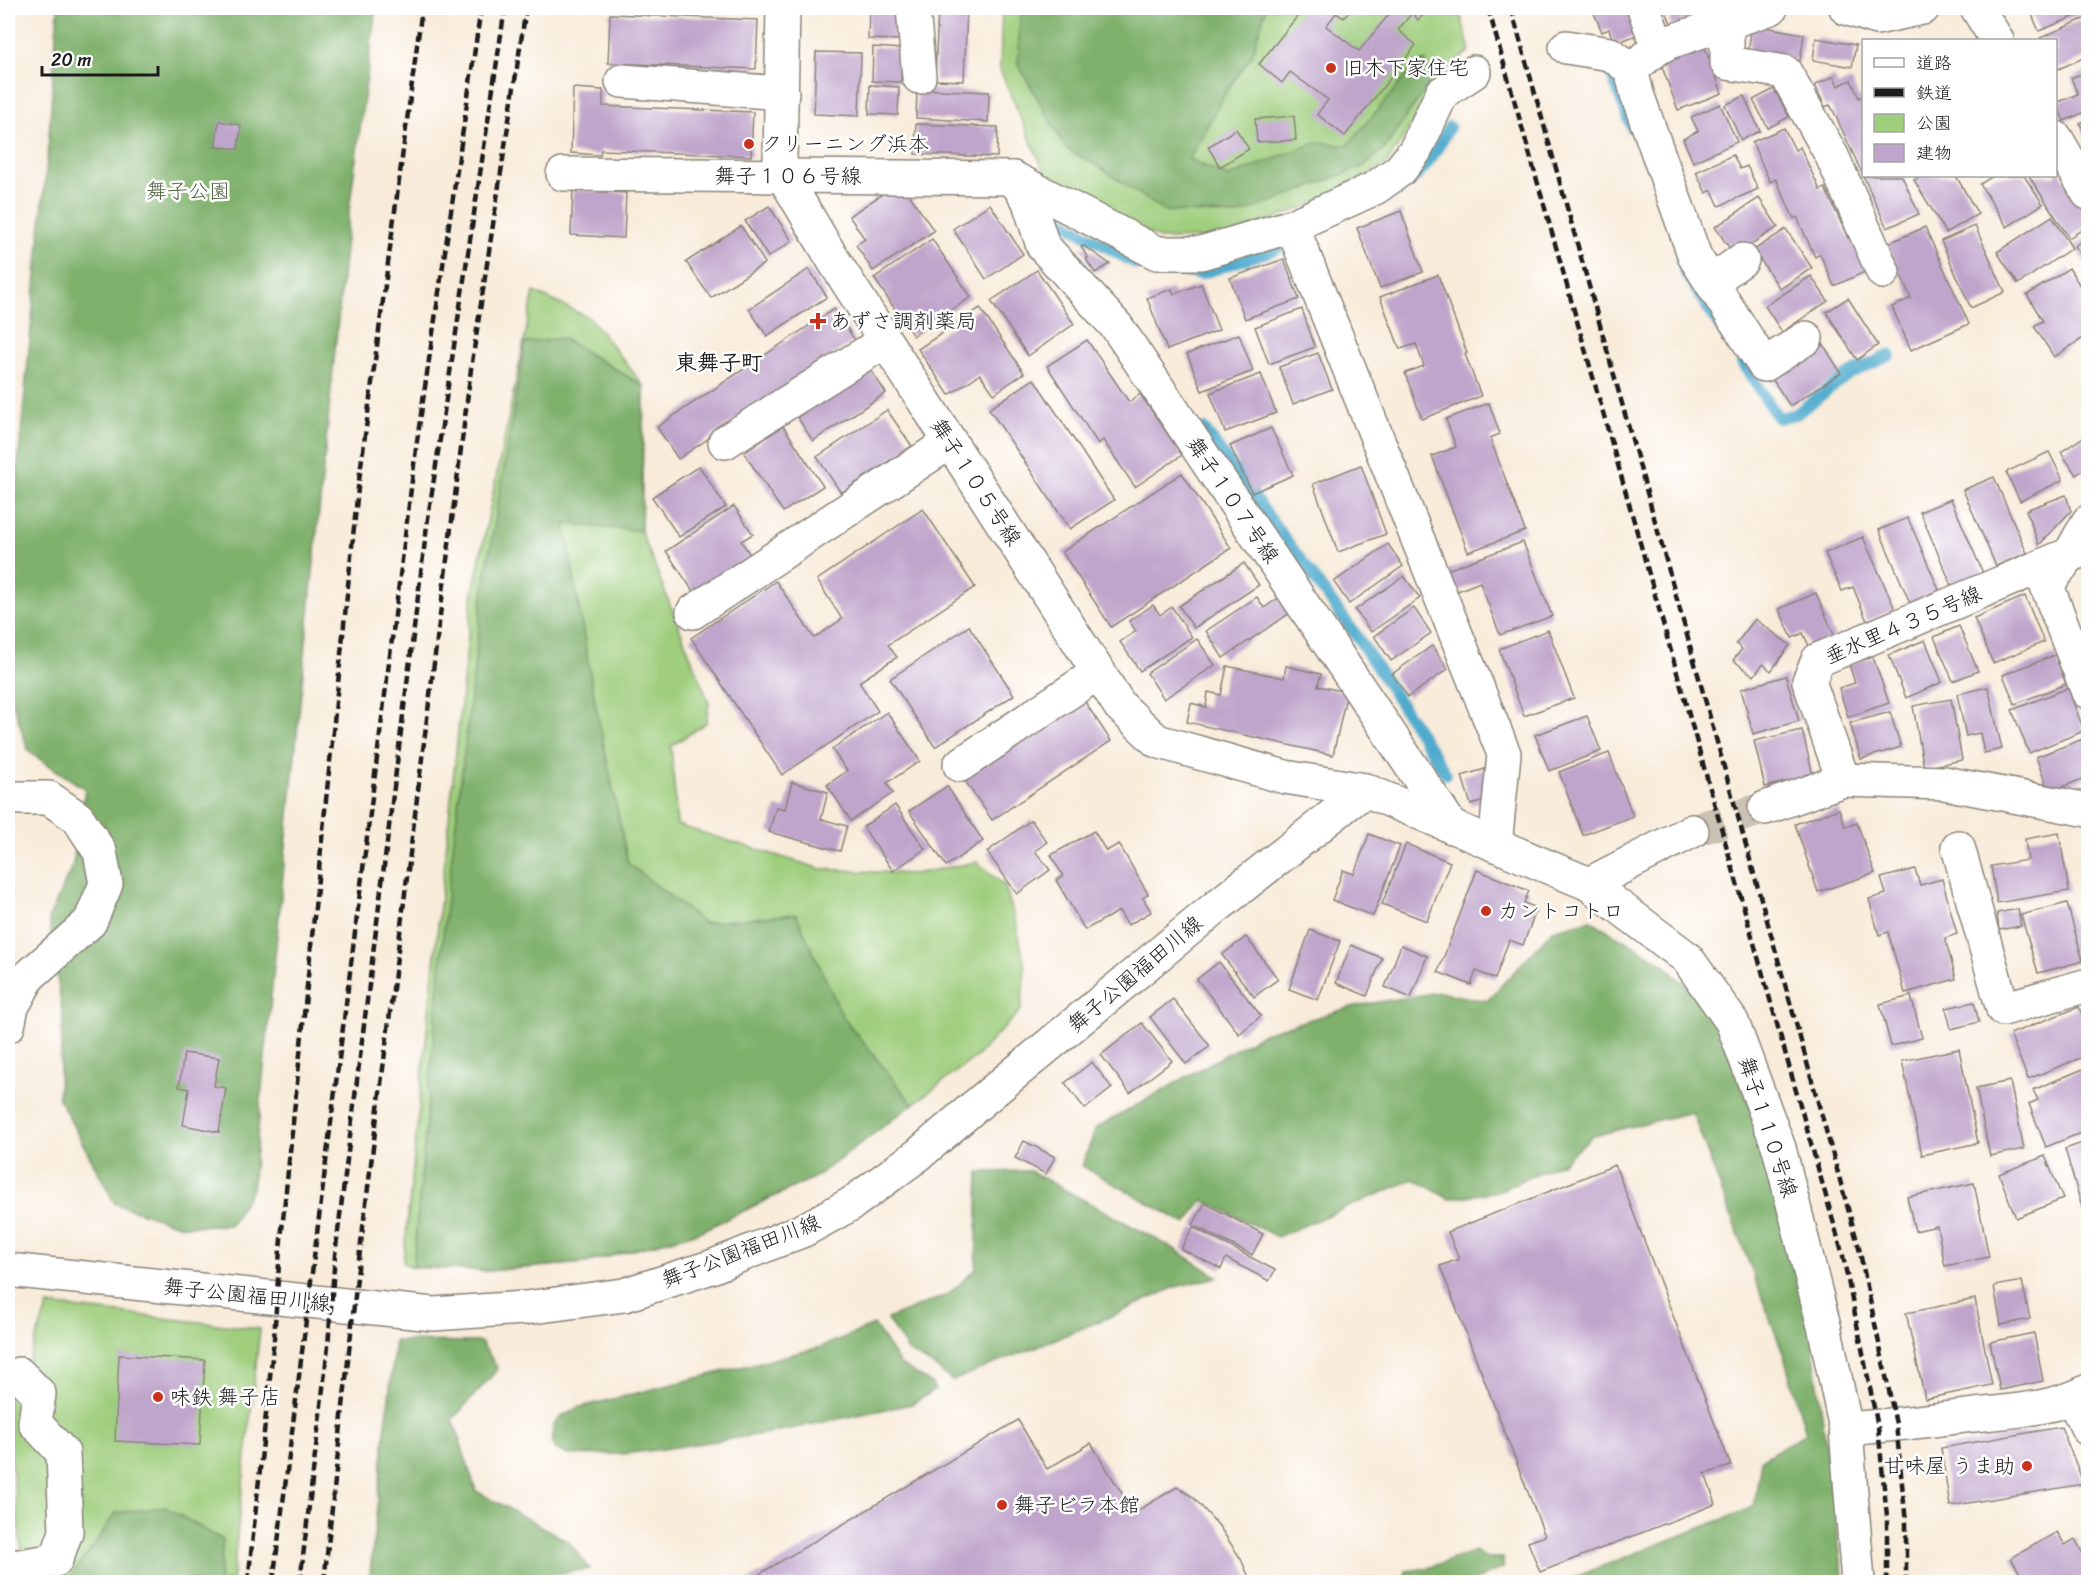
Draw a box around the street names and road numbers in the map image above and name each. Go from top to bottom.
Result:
street label: 舞子１０６号線 [715,157,862,195]
street label: 舞子１０５号線 [920,410,1032,554]
street label: 舞子１０７号線 [1176,428,1290,572]
street label: 垂水里４３５号線 [1818,575,1988,675]
street label: 舞子公園福田川線 [1058,905,1212,1043]
street label: 舞子１１０号線 [1727,1051,1809,1203]
street label: 舞子公園福田川線 [656,1203,826,1299]
street label: 舞子公園福田川線 [161,1267,333,1323]

